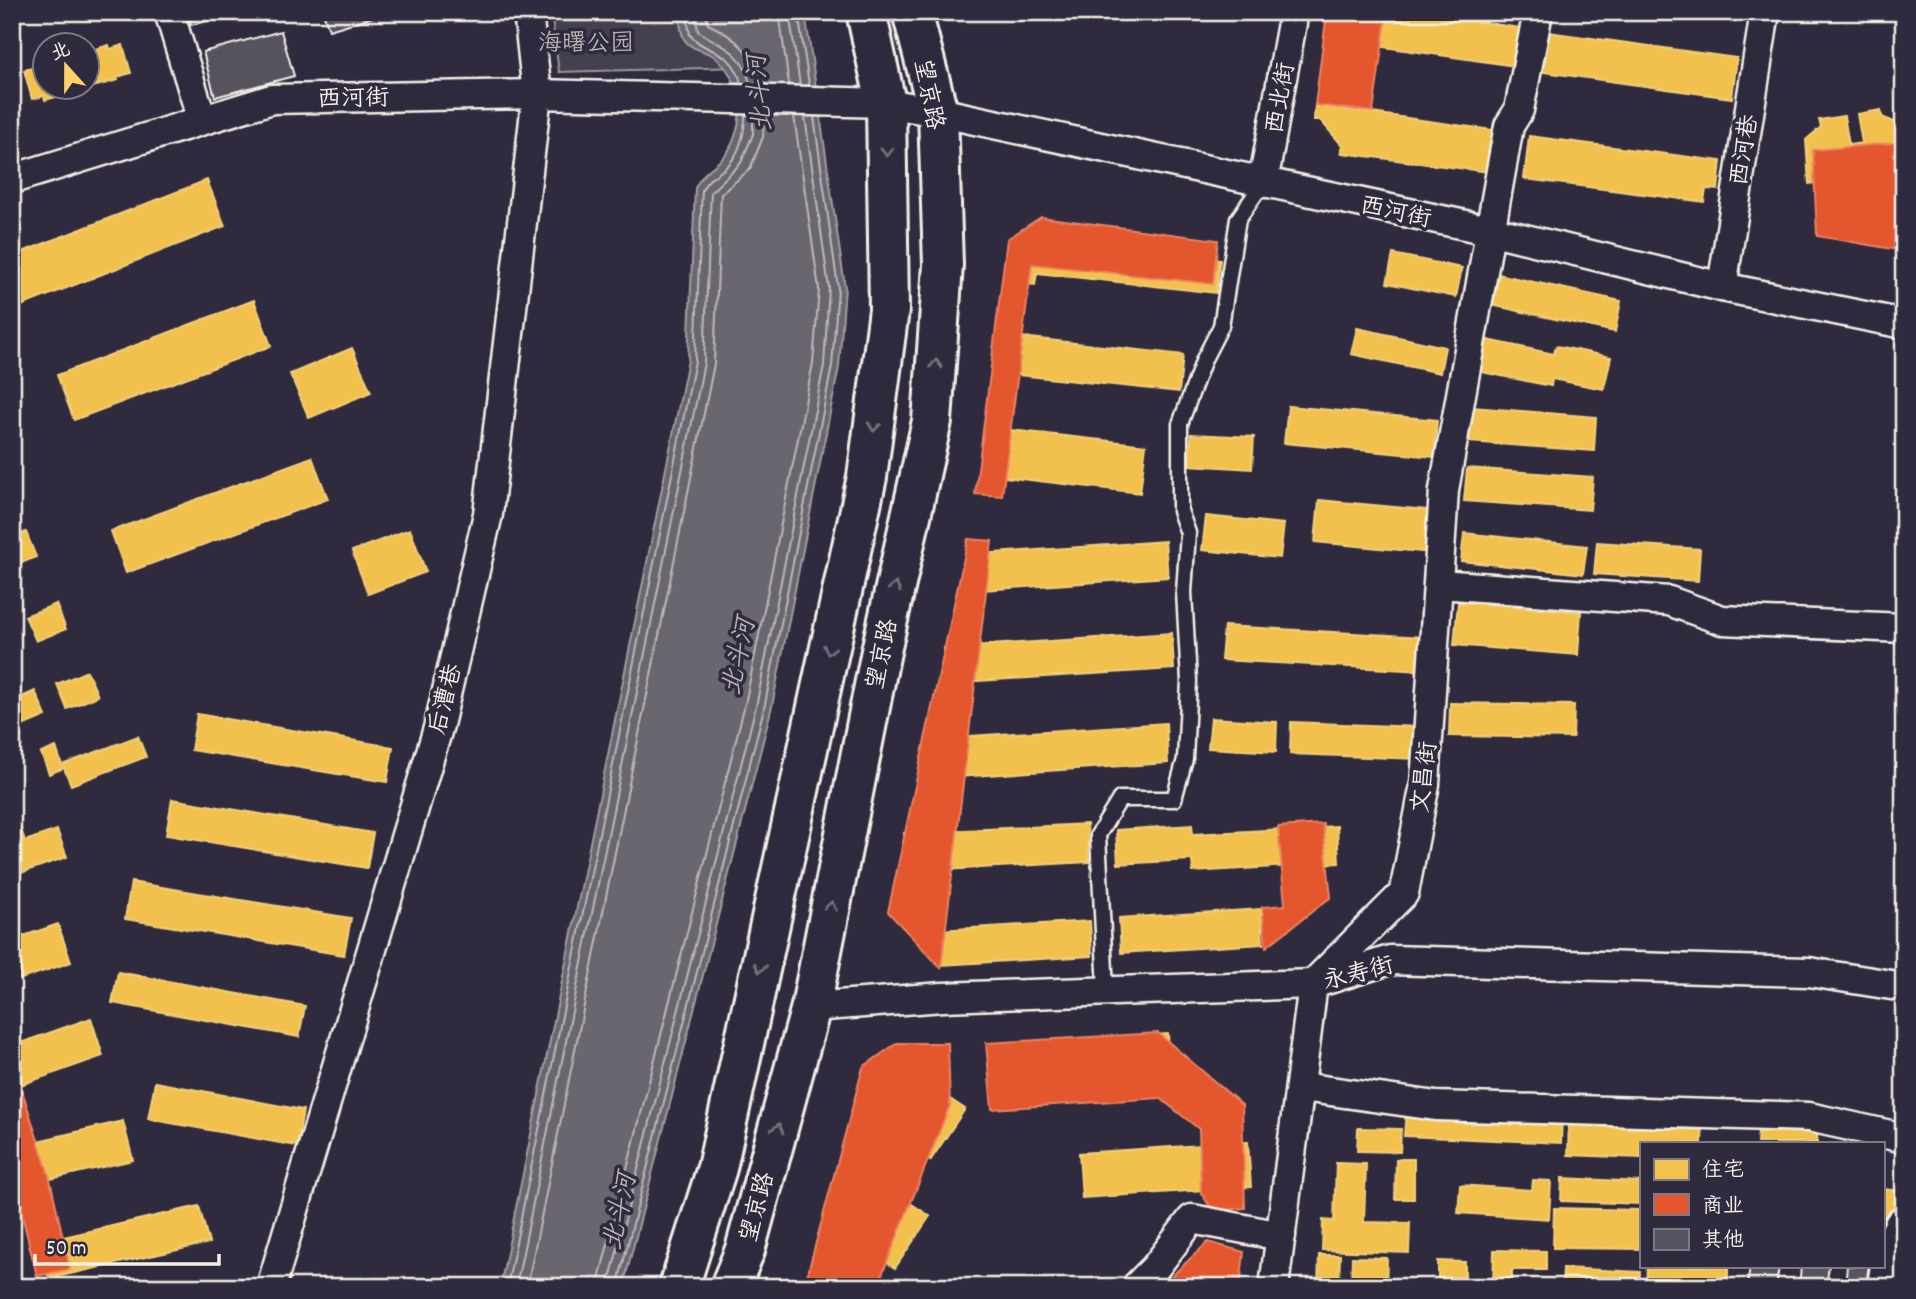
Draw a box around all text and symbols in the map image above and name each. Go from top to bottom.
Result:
park label: 海曙公园 [538,28,634,62]
north arrow [32,32,102,102]
text: 北 [47,37,75,69]
water label: 北斗河 [739,48,783,133]
street label: 望京路 [903,56,951,133]
street label: 西北街 [1259,60,1305,137]
street label: 西河街 [317,82,389,118]
street label: 西河巷 [1724,112,1768,189]
one-way arrow [879,147,895,158]
street label: 西河街 [1357,190,1434,238]
one-way arrow [929,358,944,369]
one-way arrow [866,421,881,433]
one-way arrow [887,582,902,594]
water label: 北斗河 [714,611,767,699]
street label: 望京路 [860,616,908,693]
one-way arrow [822,644,837,656]
street label: 后漕巷 [422,661,472,739]
street label: 文昌街 [1405,740,1447,815]
one-way arrow [822,901,837,913]
street label: 永寿街 [1320,950,1398,1000]
one-way arrow [754,962,768,974]
one-way arrow [770,1122,784,1134]
legend [1640,1142,1884,1268]
text: 住宅 [1702,1157,1744,1187]
water label: 北斗河 [595,1166,648,1254]
street label: 望京路 [733,1169,785,1247]
text: 商业 [1702,1193,1744,1223]
scale bar [35,1222,219,1266]
text: 其他 [1702,1227,1744,1257]
text: 50 m [46,1235,86,1265]

